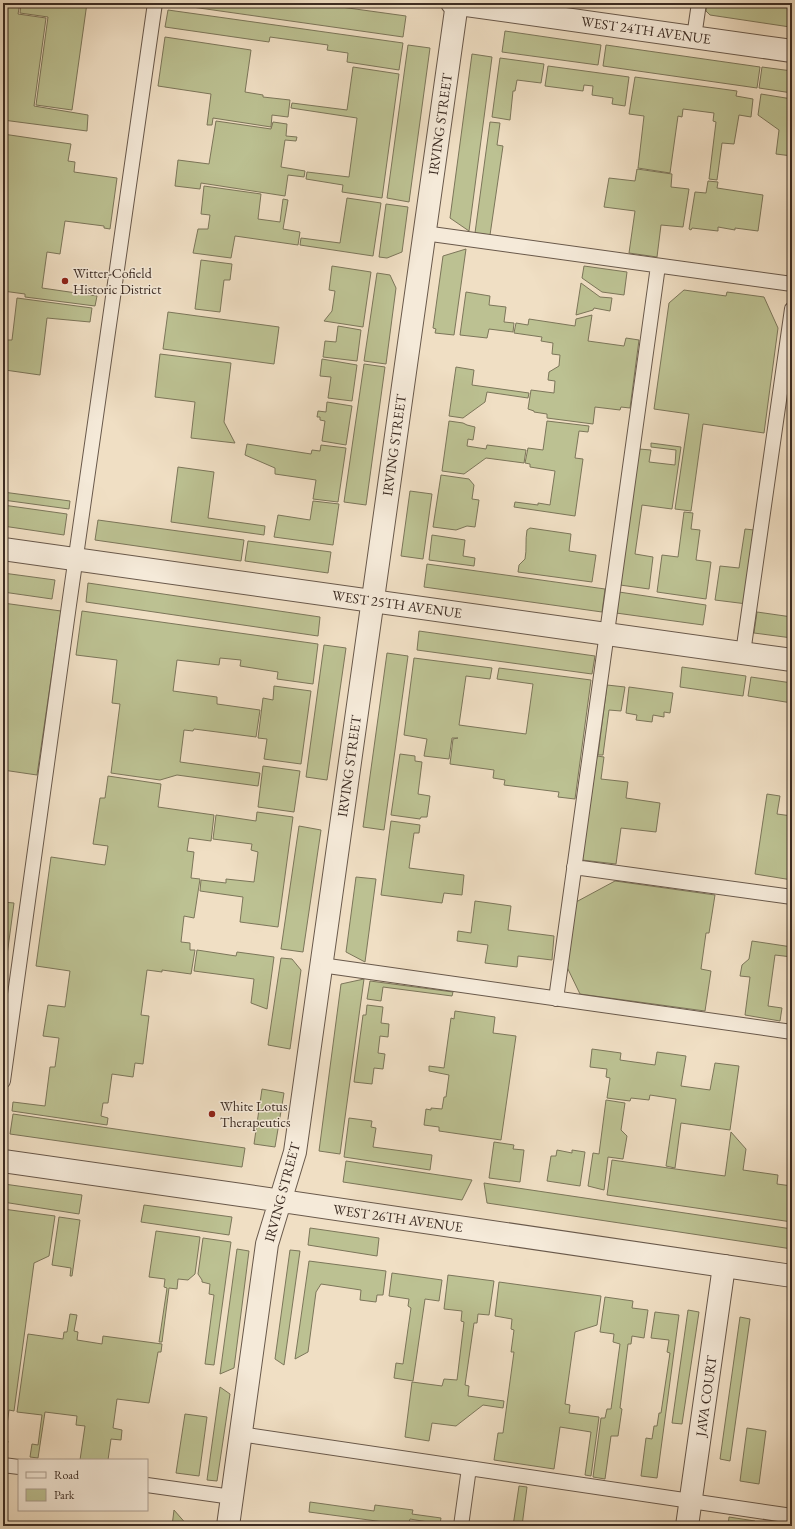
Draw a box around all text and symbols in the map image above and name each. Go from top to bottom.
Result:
street label: WEST 24TH AVENUE [580,12,712,48]
street label: IRVING STREET [424,71,456,176]
place label: Witter-Cofield Historic District [73,264,162,298]
marker: Witter-Cofield Historic District [60,276,70,286]
street label: IRVING STREET [378,392,410,497]
street label: WEST 25TH AVENUE [331,586,463,622]
street label: IRVING STREET [333,713,365,818]
place label: White Lotus Therapeutics [220,1097,291,1131]
marker: White Lotus Therapeutics [207,1109,217,1119]
street label: IRVING STREET [260,1140,304,1244]
street label: WEST 26TH AVENUE [332,1200,464,1236]
street label: JAVA COURT [691,1354,721,1439]
legend [18,1459,148,1511]
text: Road [54,1467,80,1483]
text: Park [54,1487,75,1503]

